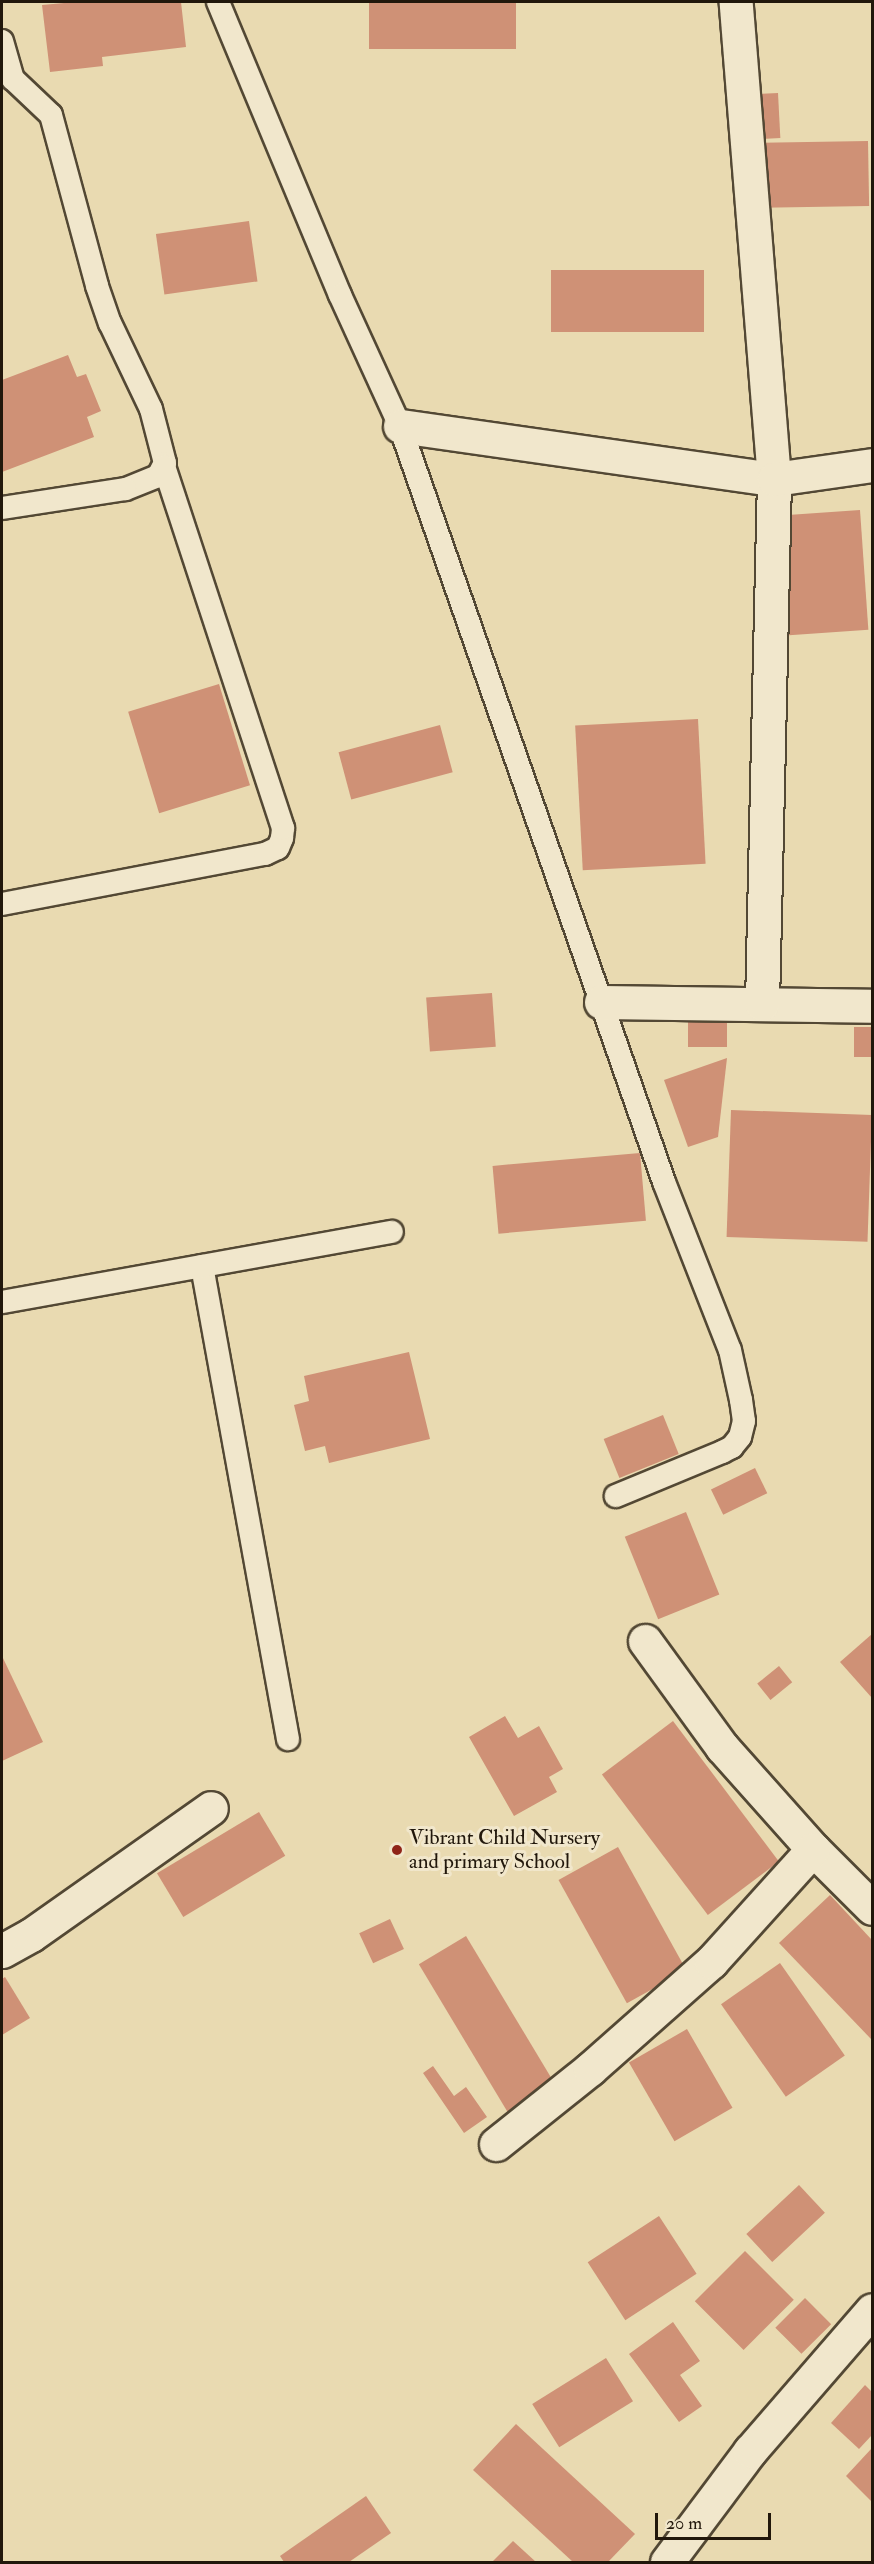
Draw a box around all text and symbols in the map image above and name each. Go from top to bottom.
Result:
place label: Vibrant Child Nursery and primary School [409,1825,600,1875]
marker: Vibrant Child Nursery and primary School [390,1843,404,1857]
scale bar [658,2501,774,2539]
text: 20 m [666,2512,702,2535]

